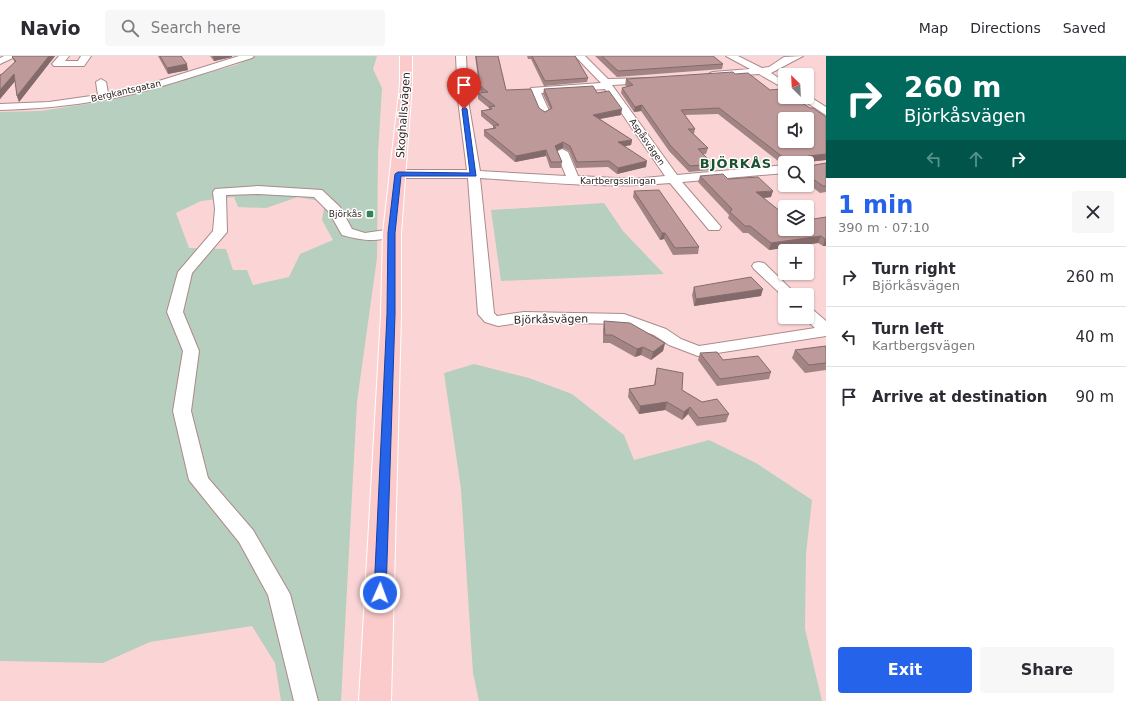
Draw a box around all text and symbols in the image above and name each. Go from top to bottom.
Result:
search box [105,10,385,46]
text: Navio [20,17,81,39]
icon: search [119,17,141,39]
text: Search here [151,19,241,37]
text: Map [919,20,948,36]
text: Directions [970,20,1041,36]
text: Saved [1063,20,1106,36]
pin [447,68,481,109]
north arrow [778,68,814,104]
map controls [778,68,814,324]
text: 260 m [904,71,1001,104]
street label: Skoghallsvägen [394,72,413,158]
icon: right [838,72,890,124]
icon: arrive [453,74,475,96]
street label: Bergkantsgatan [90,78,162,104]
text: Björkåsvägen [904,105,1026,126]
button: sound [778,112,814,148]
street label: Aspåsvägen [627,117,667,167]
icon: left [923,148,945,170]
icon: ahead [965,148,987,170]
icon: right [1007,148,1029,170]
district label: BJÖRKÅS [700,156,772,171]
button: search [778,156,814,192]
street label: Kartbergsslingan [580,176,656,186]
text: 1 min [838,191,913,219]
button: close [1072,191,1114,233]
button: layers [778,200,814,236]
place label: Björkås [329,209,362,219]
marker: Björkås [365,209,375,219]
text: 390 m · 07:10 [838,220,929,235]
button: + [778,244,814,280]
text: Turn right [872,260,956,278]
icon: right [838,266,860,288]
text: 260 m [1066,268,1114,286]
text: Björkåsvägen [872,278,960,293]
button: − [778,288,814,324]
street label: Björkåsvägen [514,312,588,327]
text: Turn left [872,320,944,338]
icon: left [838,326,860,348]
text: 40 m [1076,328,1114,346]
text: Kartbergsvägen [872,338,975,353]
icon: arrive [838,386,860,408]
text: Arrive at destination [872,388,1047,406]
text: 90 m [1076,388,1114,406]
position arrow [359,572,401,614]
button: Exit [838,647,972,693]
button: Share [980,647,1114,693]

